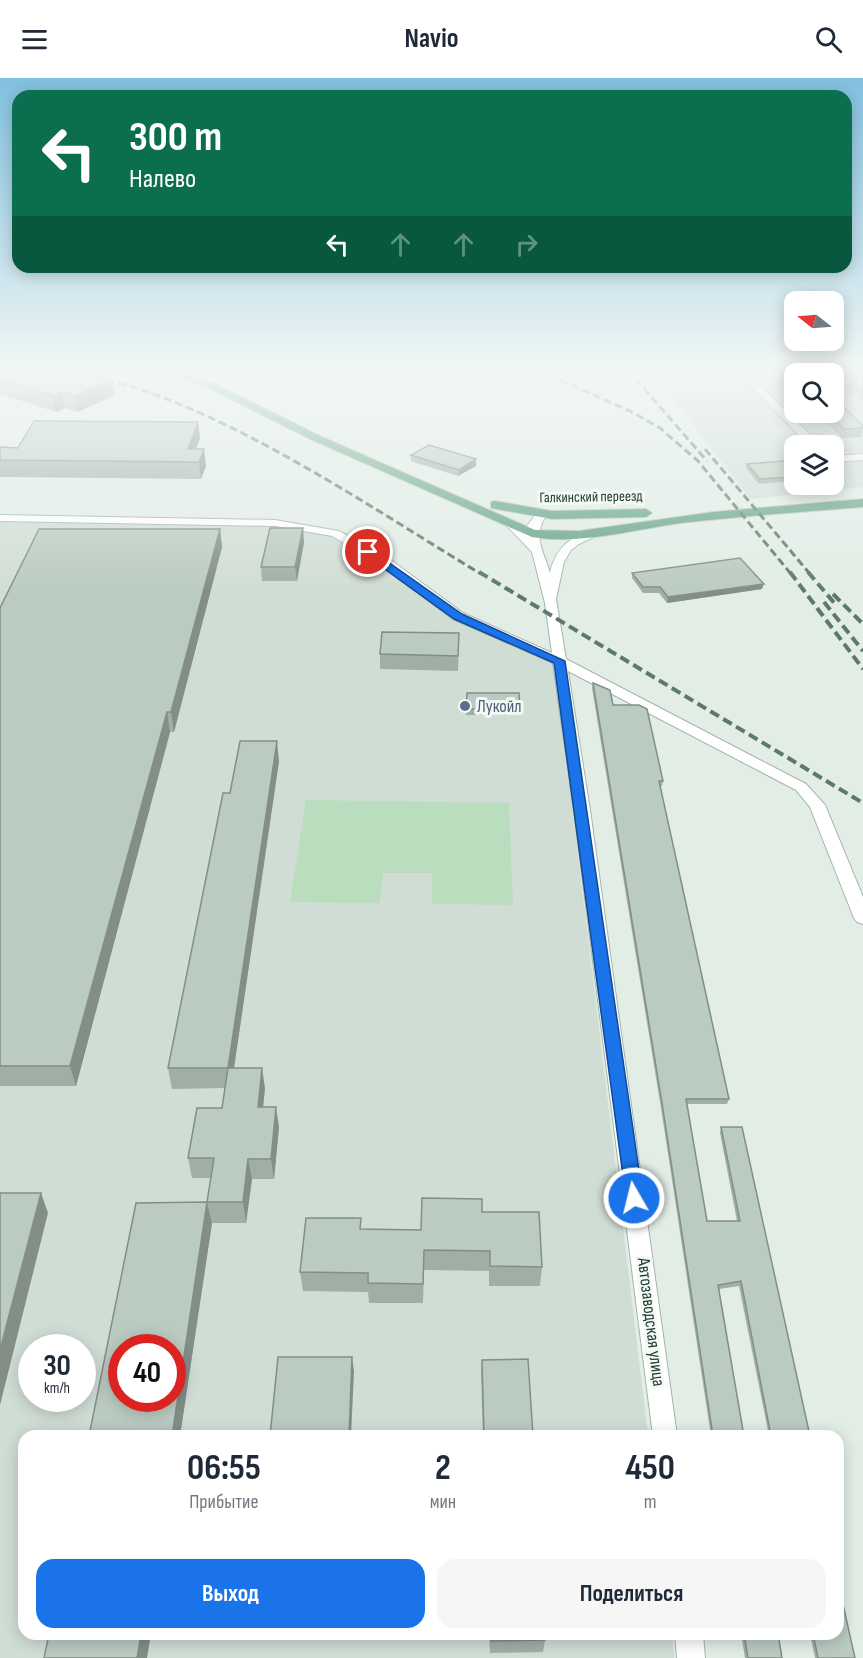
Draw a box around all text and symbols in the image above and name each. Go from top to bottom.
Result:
icon: menu [18,23,51,56]
text: Navio [405,23,458,55]
icon: search [812,23,845,56]
text: 300 m [129,112,222,163]
icon: left [30,114,108,192]
text: Налево [129,163,196,195]
icon: left [321,228,354,261]
icon: ahead [384,228,417,261]
icon: ahead [447,228,480,261]
icon: right [510,228,543,261]
north arrow [784,291,844,351]
map controls [784,291,844,495]
button: search [784,363,844,423]
button: layers [784,435,844,495]
street label: Галкинский переезд [539,487,643,507]
pin [342,526,393,577]
icon: arrive [351,535,384,568]
place label: Лукойл [477,696,522,717]
marker: Лукойл [458,699,472,713]
position arrow [602,1166,666,1230]
street label: Автозаводская улица [633,1255,669,1388]
speed limit sign: 40 [108,1334,186,1412]
text: 30 [43,1348,71,1384]
text: km/h [44,1379,70,1398]
text: 06:55 [187,1447,261,1490]
text: 2 [435,1447,451,1490]
text: 450 [625,1447,675,1490]
text: Прибытие [189,1490,259,1514]
text: мин [430,1490,456,1514]
text: m [644,1490,657,1514]
button: Выход [36,1559,425,1628]
button: Поделиться [437,1559,826,1628]

